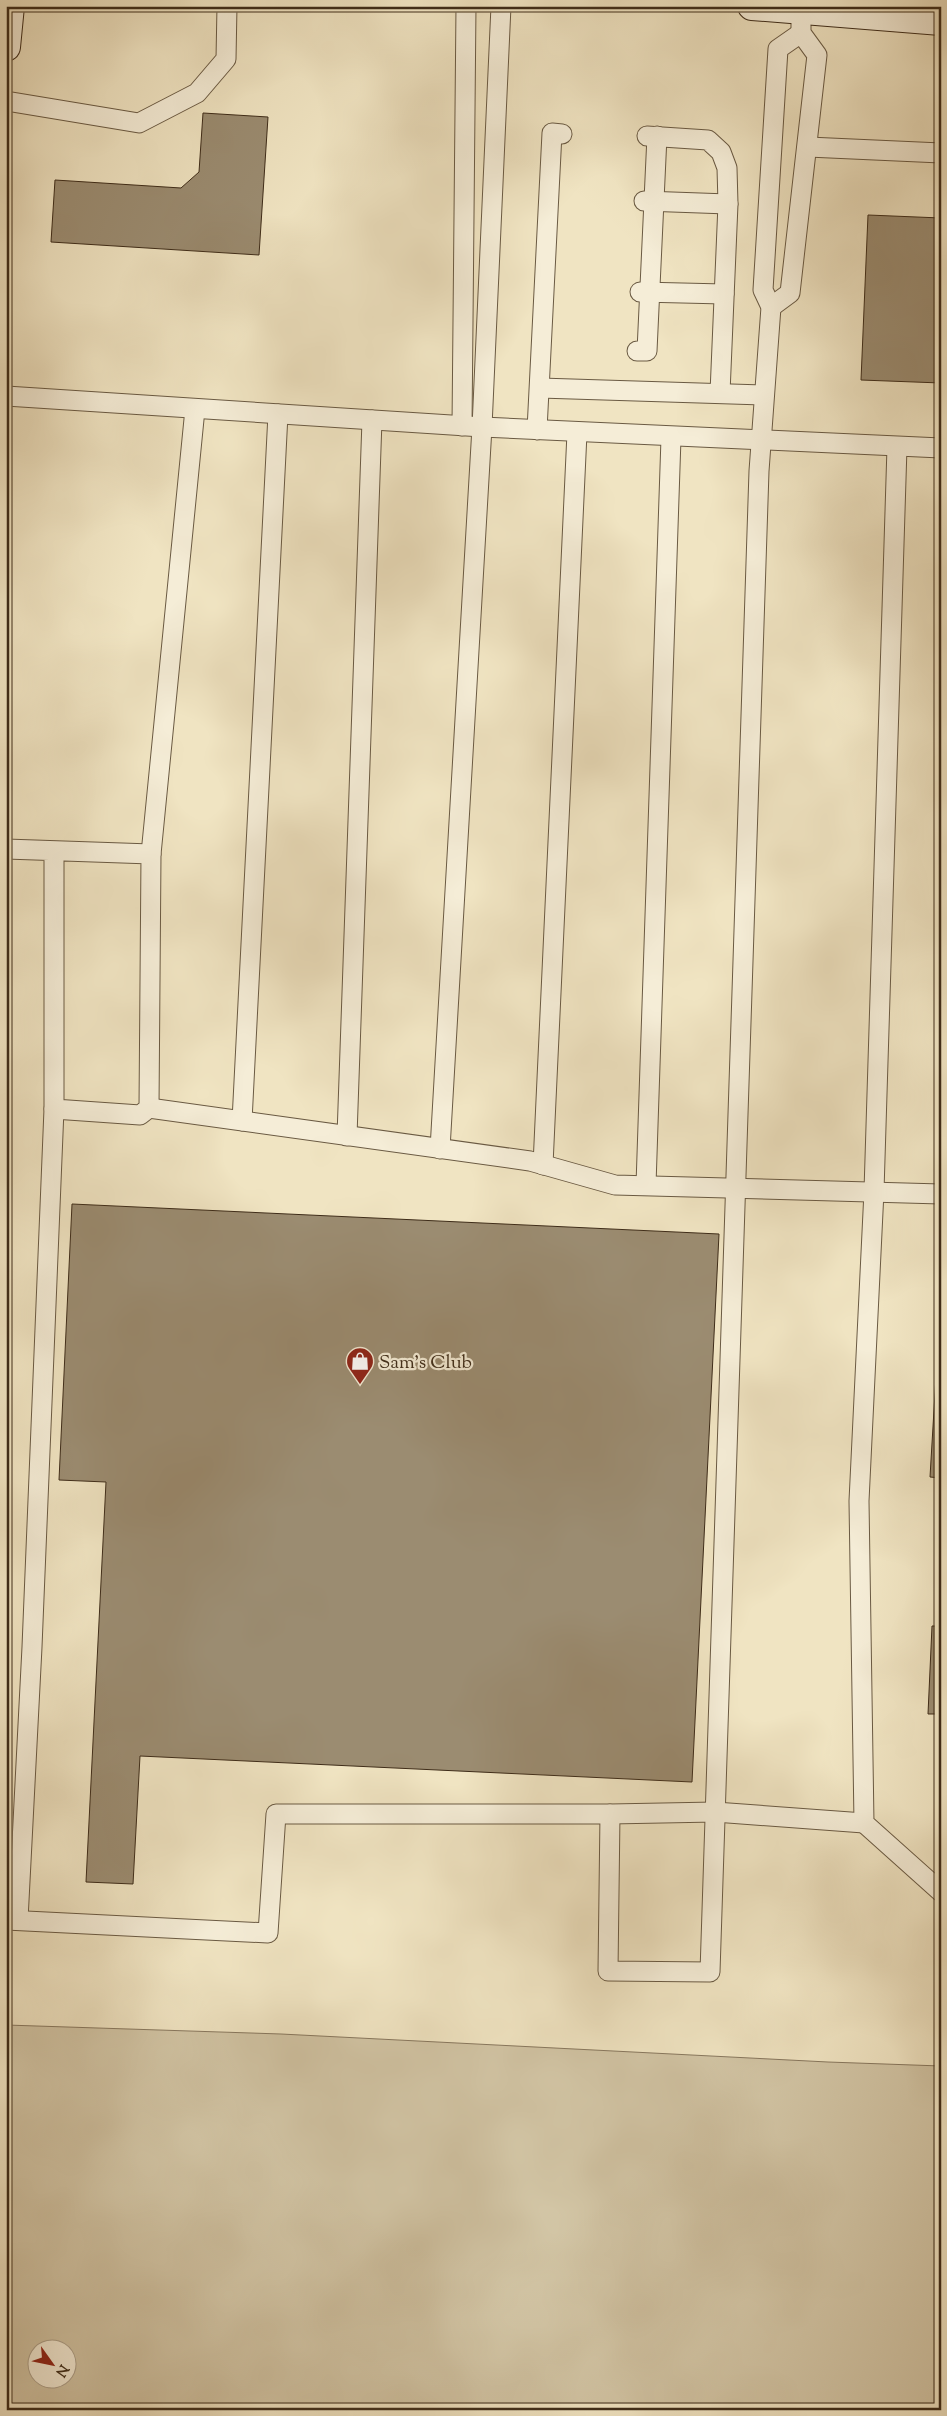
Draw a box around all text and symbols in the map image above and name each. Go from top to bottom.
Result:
shop icon: Sam's Club [345,1346,375,1385]
place label: Sam's Club [379,1350,472,1377]
north arrow [28,2338,78,2388]
text: N [50,2360,73,2380]

